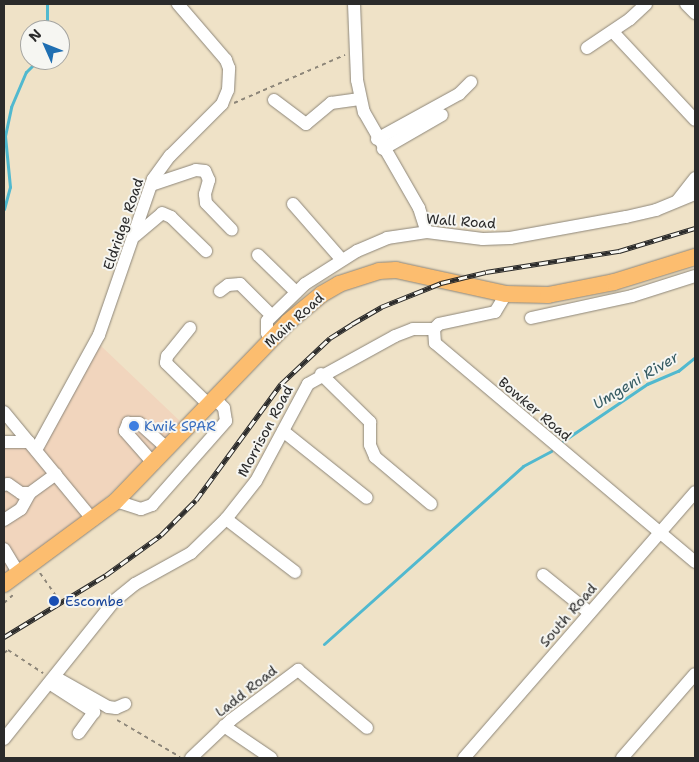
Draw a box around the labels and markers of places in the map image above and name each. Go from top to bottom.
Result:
place label: Kwik SPAR [144,418,216,434]
marker: Kwik SPAR [128,420,140,432]
place label: Escombe [65,593,124,609]
marker: Escombe [47,594,61,608]

